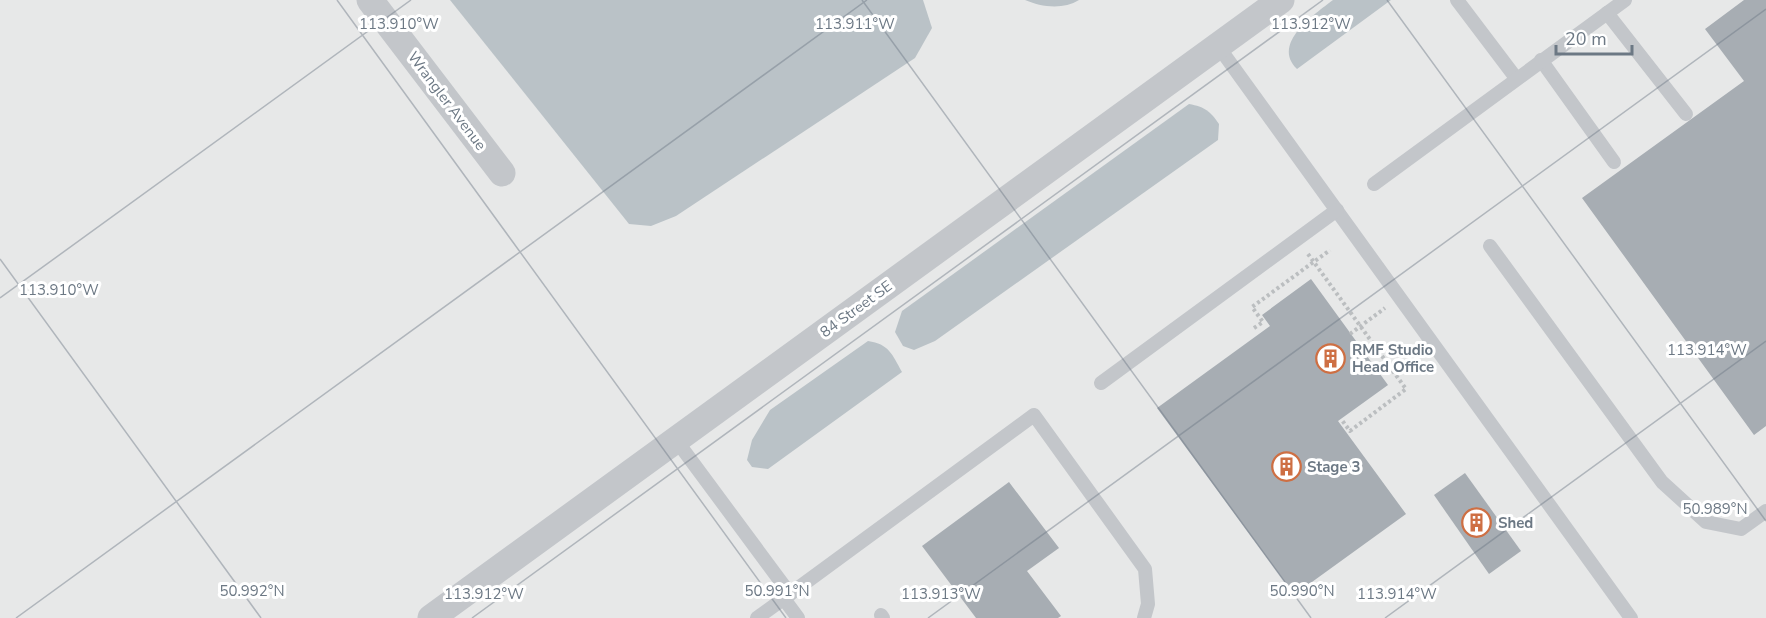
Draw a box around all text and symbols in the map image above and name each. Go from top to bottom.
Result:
text: 113.910°W [359,14,439,34]
text: 113.911°W [815,14,895,34]
text: 113.912°W [1271,14,1351,34]
scale bar [1556,18,1632,56]
text: 20 m [1565,27,1607,51]
street label: Wrangler Avenue [403,48,491,154]
street label: 84 Street SE [816,276,896,342]
text: 113.910°W [19,280,99,300]
place label: RMF Studio Head Office [1352,340,1434,377]
text: 113.914°W [1667,340,1747,360]
building icon: RMF Studio Head Office [1315,343,1347,375]
building icon: Stage 3 [1270,451,1302,483]
place label: Stage 3 [1307,457,1361,477]
text: 50.989°N [1682,499,1748,519]
building icon: Shed [1461,507,1493,539]
place label: Shed [1498,513,1533,533]
text: 50.992°N [219,581,285,601]
text: 50.991°N [744,581,810,601]
text: 50.990°N [1269,581,1335,601]
text: 113.912°W [444,584,524,604]
text: 113.913°W [901,584,981,604]
text: 113.914°W [1357,584,1437,604]

